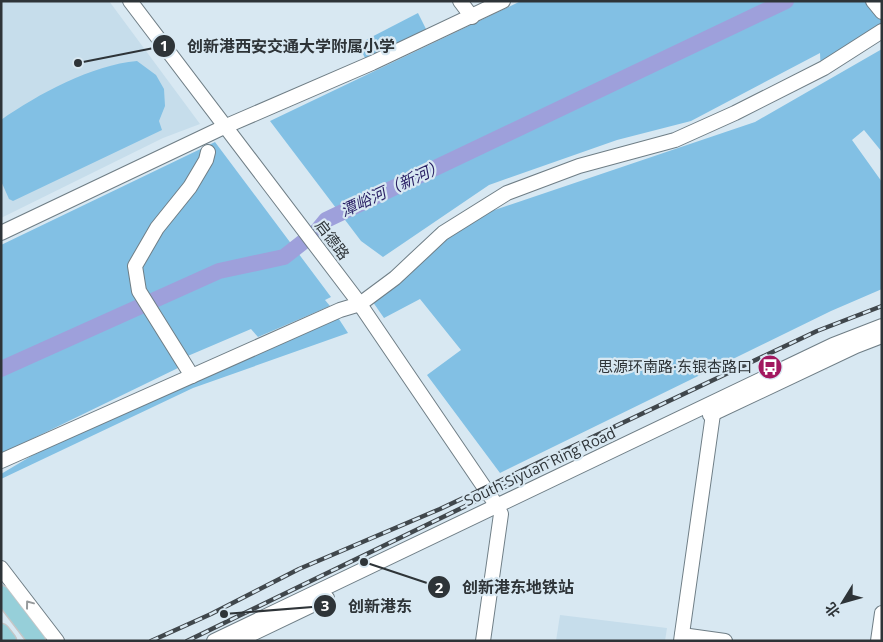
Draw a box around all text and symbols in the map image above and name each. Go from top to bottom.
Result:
callout: 创新港西安交通大学附属小学 [152,31,405,62]
text: 1 [160,35,168,55]
text: 创新港西安交通大学附属小学 [187,35,395,57]
water label: 潭峪河（新河） [337,154,447,222]
street label: 启德路 [311,215,354,263]
bus stop icon: 思源环南路·东银杏路口 [757,354,783,380]
place label: 思源环南路·东银杏路口 [598,356,752,376]
street label: South Siyuan Ring Road [461,422,619,510]
callout: 创新港东地铁站 [427,572,584,603]
text: 创新港东地铁站 [462,576,574,598]
text: 2 [435,577,444,597]
north arrow [818,577,868,627]
callout: 创新港东 [313,590,422,621]
text: 3 [321,595,329,615]
text: 创新港东 [348,595,412,617]
text: 北 [820,599,844,621]
one-way arrow [26,600,35,610]

